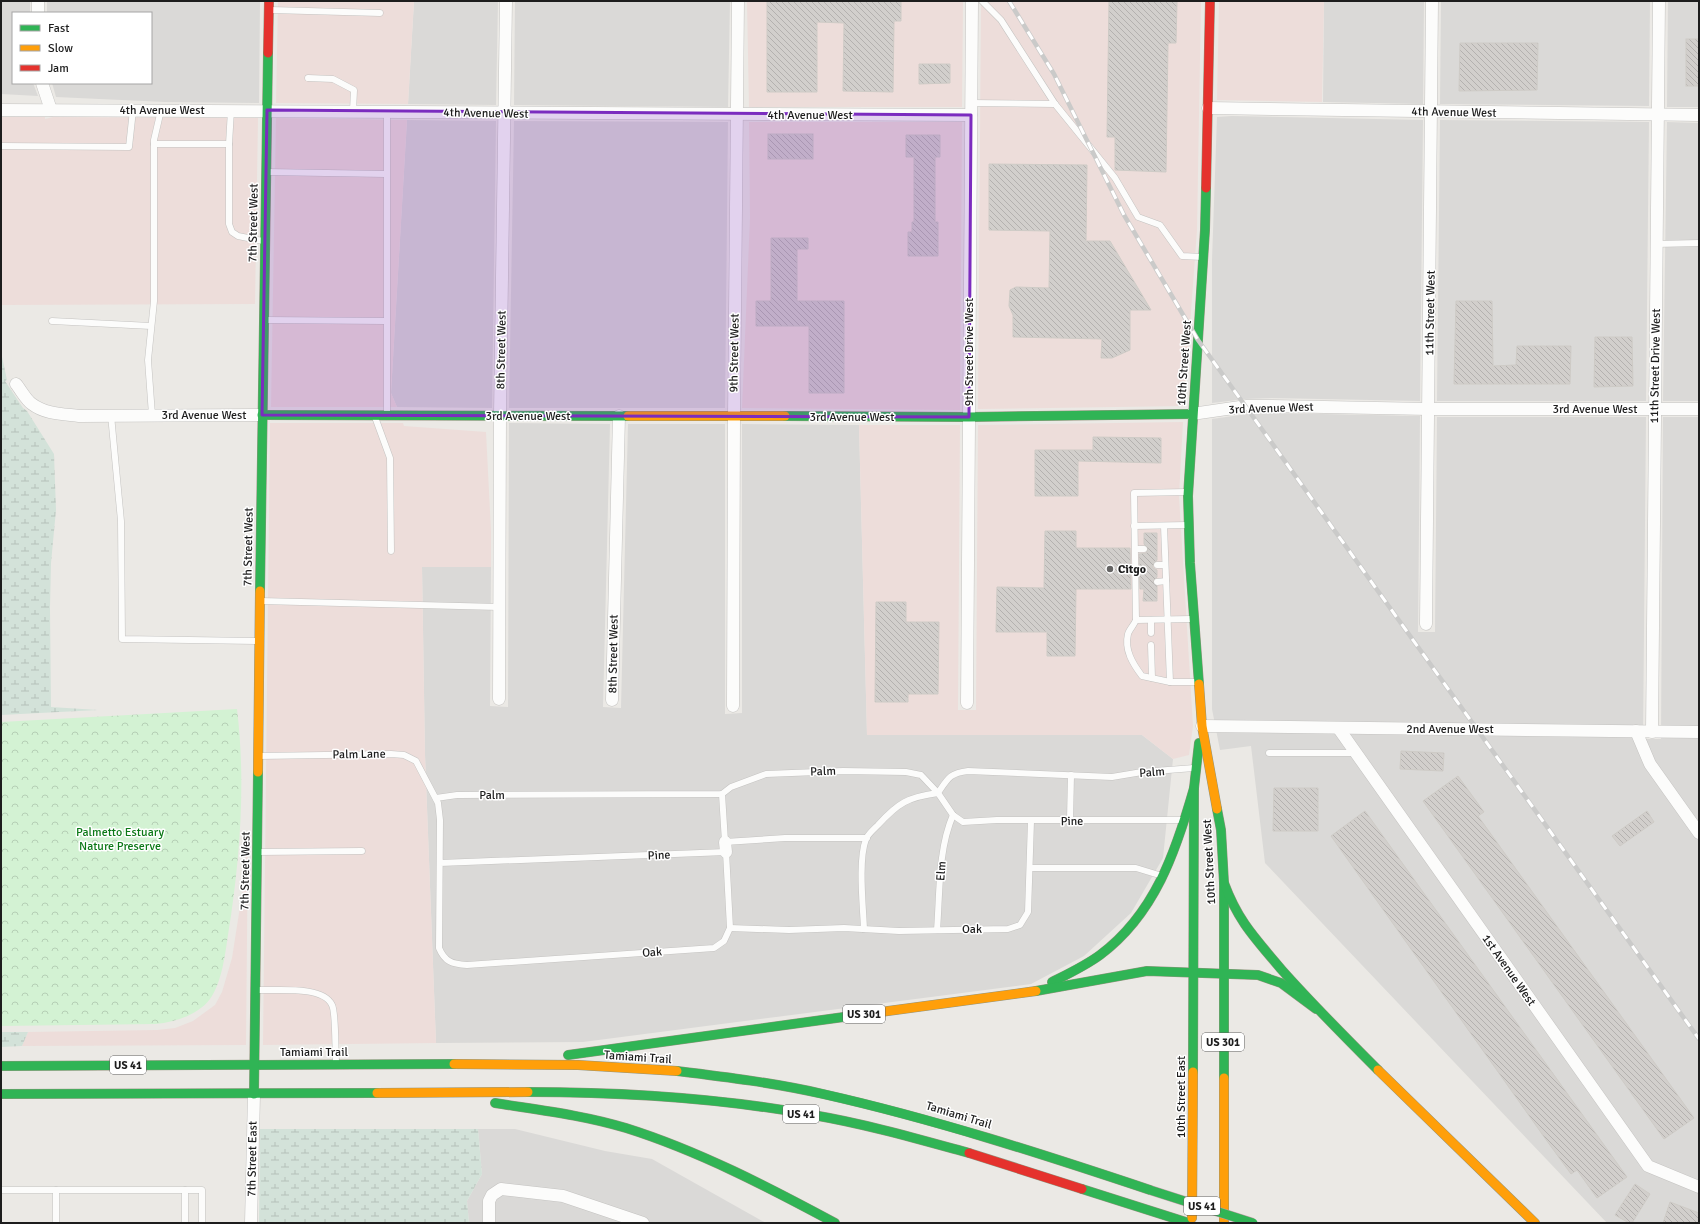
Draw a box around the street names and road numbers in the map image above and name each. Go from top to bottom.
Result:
street label: 4th Avenue West [119,103,205,118]
street label: 4th Avenue West [1411,104,1497,121]
street label: 4th Avenue West [443,105,529,122]
street label: 4th Avenue West [767,108,853,123]
street label: 7th Street West [245,183,262,263]
street label: 11th Street West [1422,270,1439,356]
street label: 9th Street Drive West [962,298,977,406]
street label: 11th Street Drive West [1647,308,1664,424]
street label: 8th Street West [493,310,510,390]
street label: 9th Street West [726,313,743,393]
street label: 10th Street West [1174,320,1195,406]
street label: 3rd Avenue West [1228,400,1314,417]
street label: 3rd Avenue West [1552,402,1638,417]
street label: 3rd Avenue West [161,408,247,423]
street label: 3rd Avenue West [485,409,571,424]
street label: 3rd Avenue West [809,410,895,425]
street label: 7th Street West [240,507,257,587]
street label: 8th Street West [605,614,622,694]
street label: 2nd Avenue West [1406,722,1494,737]
street label: Palm Lane [332,747,386,762]
street label: Palm [810,764,836,779]
street label: Palm [1139,764,1165,781]
street label: Palm [479,788,505,803]
street label: Pine [1061,814,1083,829]
street label: 10th Street West [1200,819,1219,905]
street label: 7th Street West [237,831,254,911]
street label: Pine [647,848,671,863]
street label: Elm [933,861,950,881]
street label: Oak [962,922,982,937]
street label: 1st Avenue West [1478,932,1539,1009]
street label: Oak [642,944,662,961]
road number: US 301 [843,1005,885,1023]
road number: US 301 [1202,1033,1244,1051]
street label: Tamiami Trail [280,1045,348,1060]
street label: Tamiami Trail [604,1048,673,1067]
road number: US 41 [110,1056,146,1074]
street label: 10th Street East [1174,1056,1189,1138]
street label: Tamiami Trail [924,1098,994,1133]
road number: US 41 [783,1105,819,1123]
street label: 7th Street East [244,1121,261,1197]
road number: US 41 [1184,1197,1220,1215]

